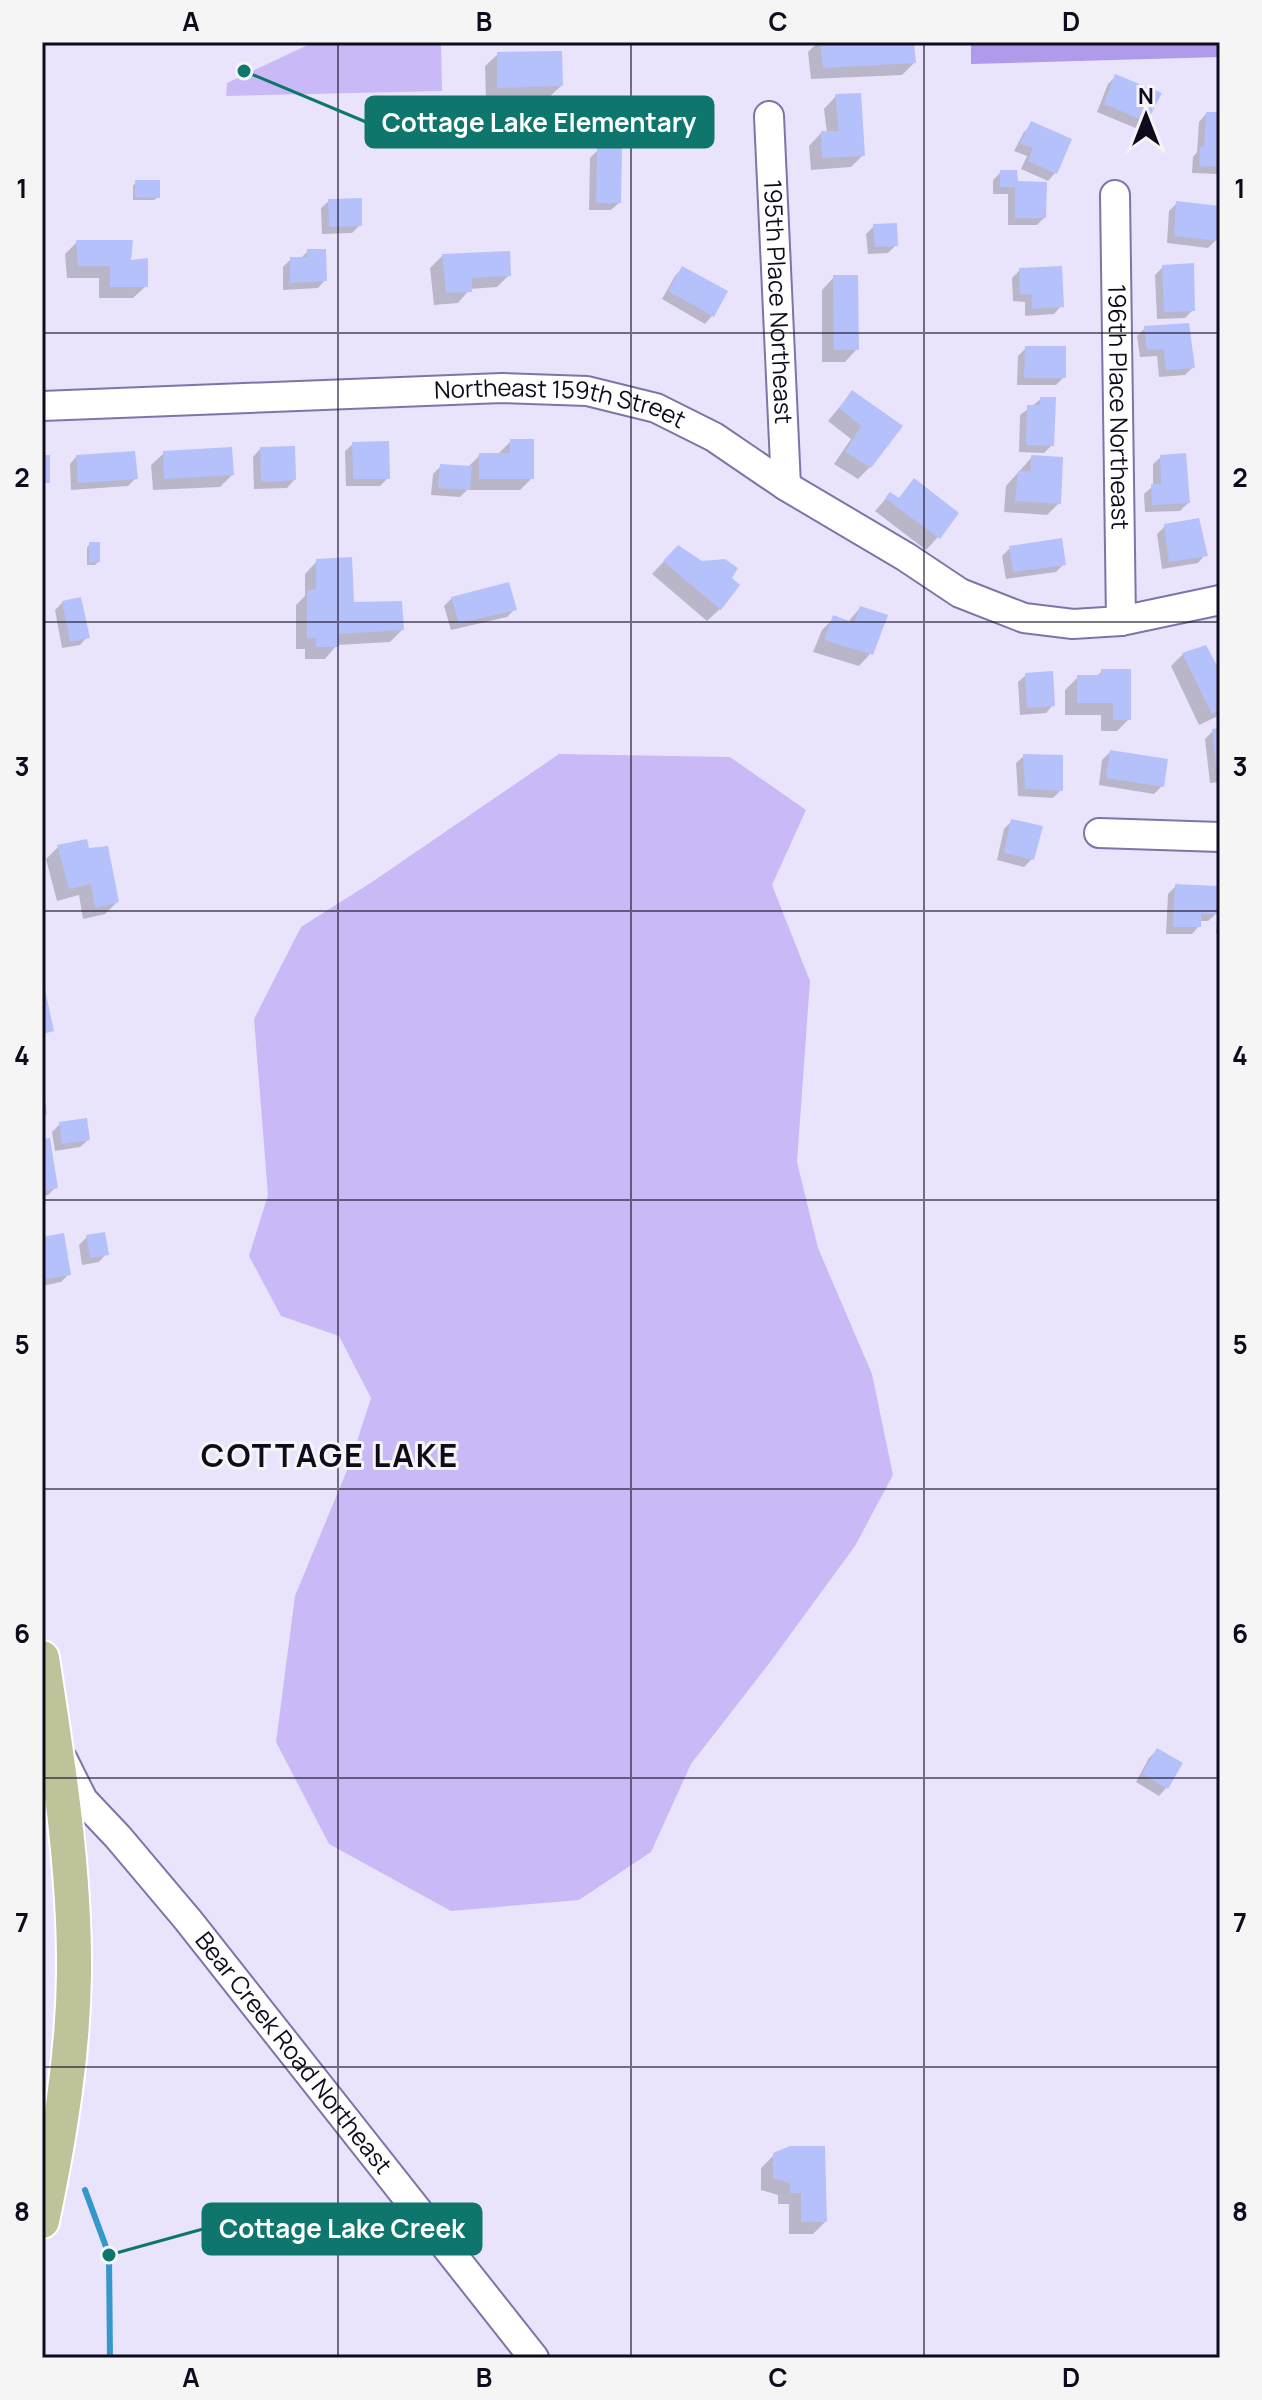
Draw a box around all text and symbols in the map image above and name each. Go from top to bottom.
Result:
text: A [182,3,200,39]
text: B [476,3,492,39]
text: C [768,3,788,39]
text: D [1062,3,1080,39]
north arrow [1106,76,1186,156]
text: N [1138,81,1154,111]
callout: Cottage Lake Elementary [366,97,713,147]
text: Cottage Lake Elementary [382,104,697,140]
text: 1 [16,170,28,206]
text: 1 [1234,170,1246,206]
street label: 195th Place Northeast [757,179,801,425]
street label: 196th Place Northeast [1101,284,1138,530]
street label: Northeast 159th Street [434,370,692,435]
text: 2 [14,459,30,495]
text: 2 [1232,459,1248,495]
text: 3 [14,748,30,784]
text: 3 [1232,748,1248,784]
text: 4 [14,1037,30,1073]
text: 4 [1232,1037,1248,1073]
text: 5 [14,1326,30,1362]
text: 5 [1232,1326,1248,1362]
district label: COTTAGE LAKE [201,1433,459,1477]
text: 6 [14,1615,30,1651]
text: 6 [1232,1615,1248,1651]
text: 7 [15,1904,29,1940]
text: 7 [1233,1904,1247,1940]
street label: Bear Creek Road Northeast [188,1924,400,2180]
text: 8 [14,2193,30,2229]
text: 8 [1232,2193,1248,2229]
callout: Cottage Lake Creek [203,2204,481,2254]
text: Cottage Lake Creek [219,2210,466,2246]
text: A [182,2359,200,2395]
text: B [476,2359,492,2395]
text: C [768,2359,788,2395]
text: D [1062,2359,1080,2395]

